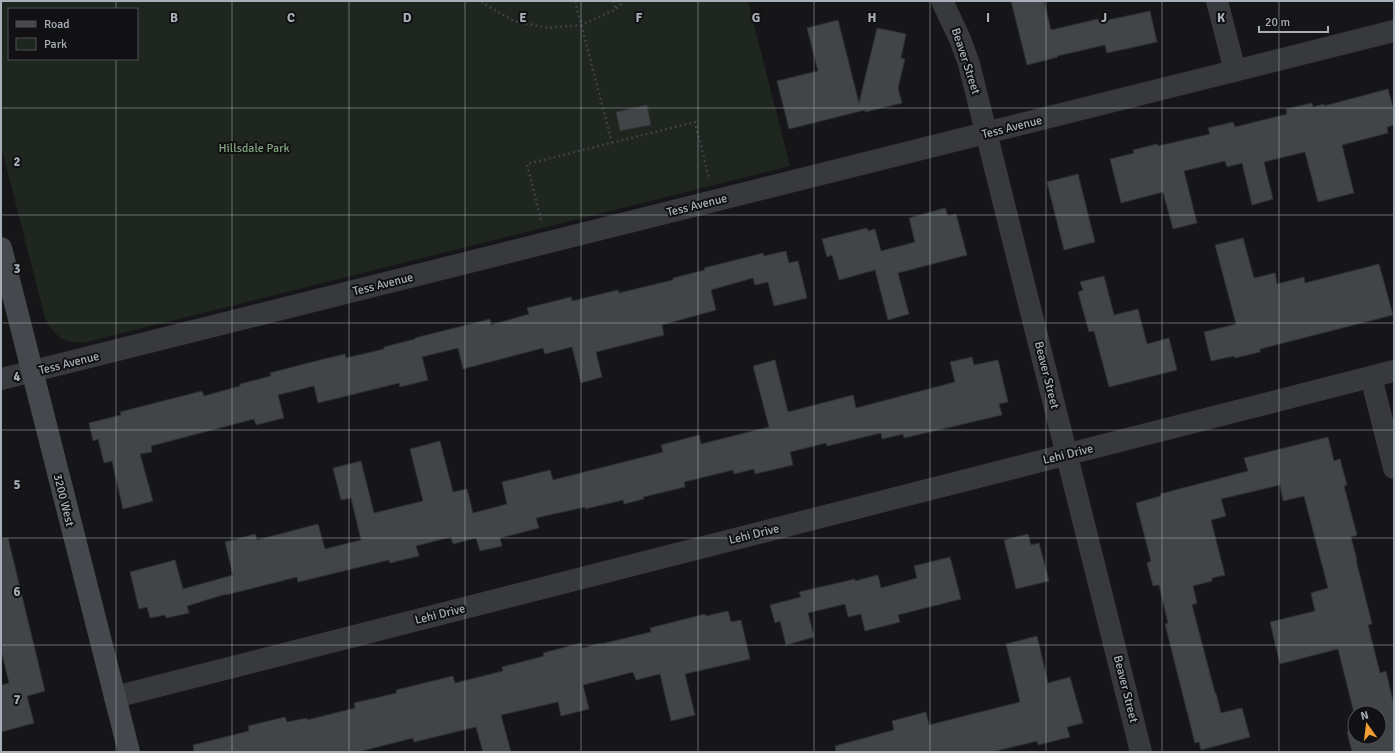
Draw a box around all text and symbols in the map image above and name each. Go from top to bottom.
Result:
legend [8,8,138,60]
scale bar [1259,8,1328,34]
text: B [170,10,178,26]
text: C [287,10,295,26]
text: D [403,10,412,26]
text: E [519,10,527,26]
text: F [636,10,643,26]
text: G [752,10,760,26]
text: H [868,10,876,26]
text: I [986,10,990,26]
text: J [1101,10,1107,26]
text: K [1217,10,1225,26]
text: 20 m [1265,15,1290,30]
text: Road [44,17,70,32]
street label: Beaver Street [948,26,983,96]
text: Park [44,37,67,52]
street label: Tess Avenue [980,113,1044,142]
park label: Hillsdale Park [218,141,290,156]
text: 2 [13,154,21,170]
street label: Tess Avenue [665,191,729,220]
text: 3 [13,261,21,277]
street label: Tess Avenue [351,270,415,299]
street label: Beaver Street [1031,340,1062,410]
street label: Tess Avenue [37,349,101,378]
text: 4 [13,369,21,385]
street label: Lehi Drive [1041,441,1095,468]
street label: 3200 West [50,472,77,528]
text: 5 [13,477,21,493]
street label: Lehi Drive [727,521,781,548]
text: 6 [13,584,21,600]
street label: Lehi Drive [413,601,467,628]
street label: Beaver Street [1110,654,1141,724]
text: 7 [13,692,21,708]
north arrow [1347,705,1387,745]
text: N [1359,709,1370,723]

